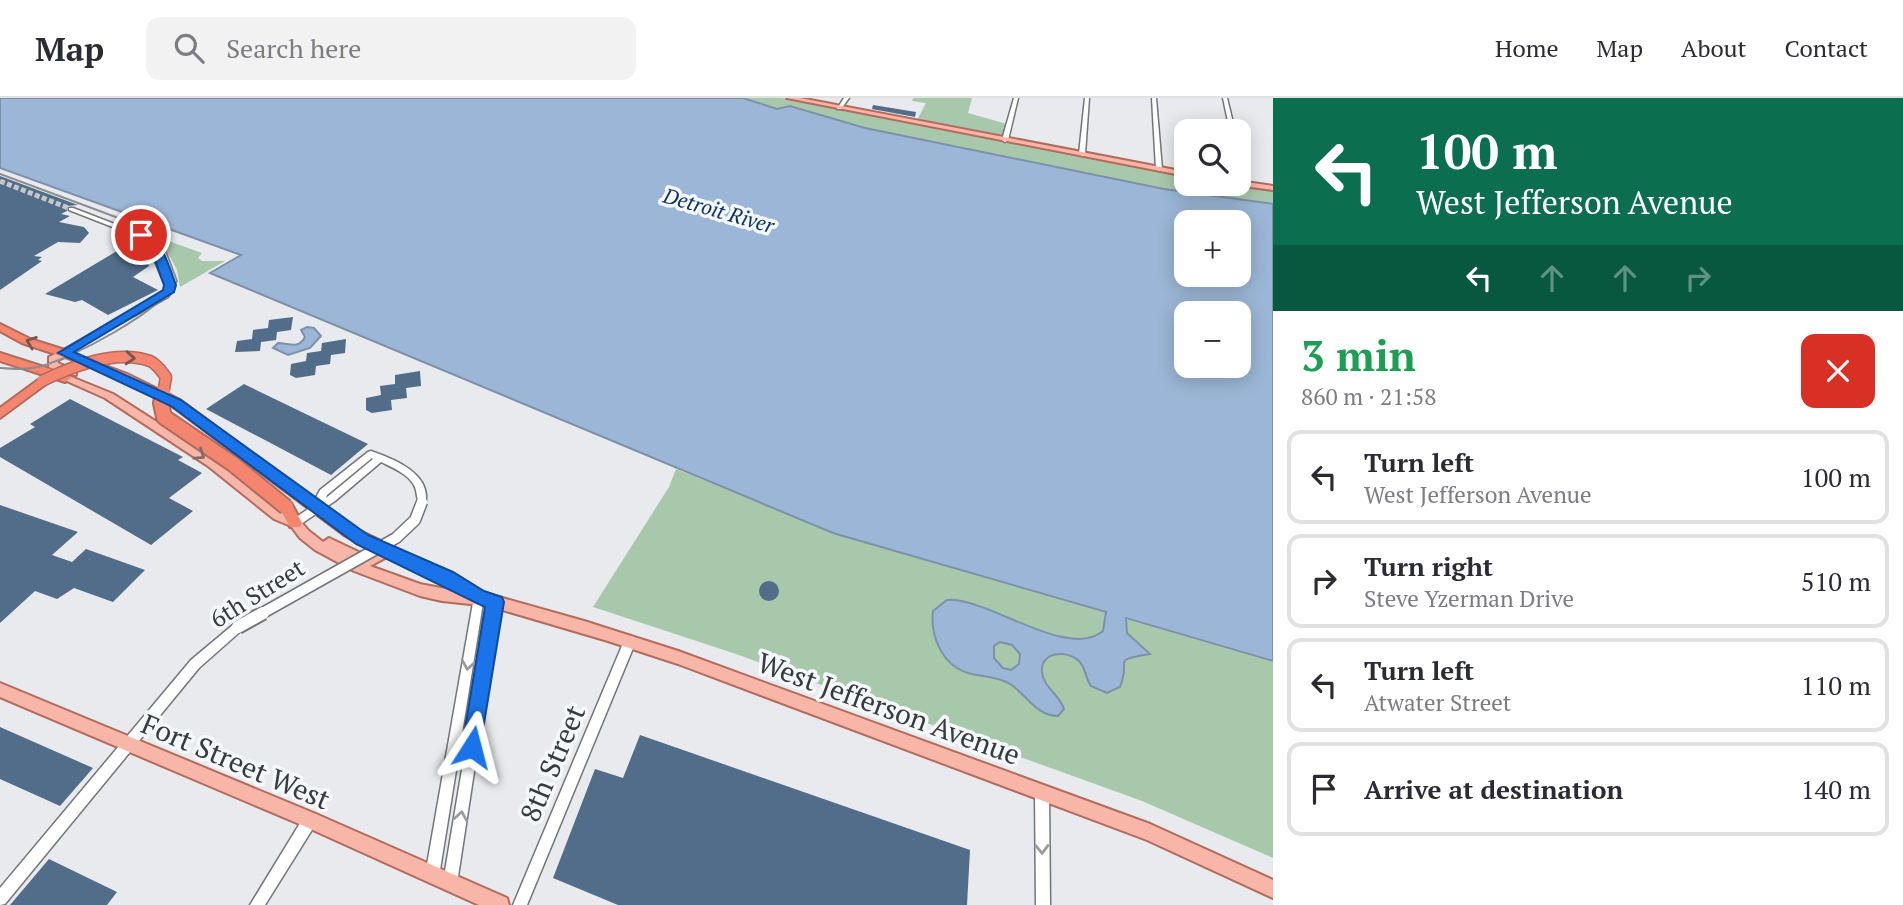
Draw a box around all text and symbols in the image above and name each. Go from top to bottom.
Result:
search box [146,17,636,80]
text: Map [35,27,104,70]
icon: search [170,29,208,67]
text: Search here [226,31,361,65]
text: Home [1495,32,1559,64]
text: Map [1597,32,1643,64]
text: About [1681,32,1747,64]
text: Contact [1785,32,1868,64]
text: 100 m [1416,118,1558,183]
map controls [1174,119,1251,378]
button: search [1174,119,1251,196]
icon: left [1301,126,1392,217]
water label: Detroit River [659,181,778,239]
text: West Jefferson Avenue [1416,181,1733,223]
pin [111,205,171,265]
button: + [1174,210,1251,287]
icon: arrive [122,216,160,254]
icon: left [1460,259,1498,297]
icon: ahead [1533,259,1571,297]
icon: ahead [1606,259,1644,297]
icon: right [1679,259,1717,297]
button: − [1174,301,1251,378]
text: 3 min [1301,327,1416,383]
button: close [1801,334,1875,408]
one-way arrow [25,336,38,350]
one-way arrow [125,351,136,366]
text: 860 m · 21:58 [1301,381,1436,412]
text: Turn left [1364,445,1474,479]
one-way arrow [192,447,205,459]
icon: left [1305,458,1343,496]
text: 100 m [1801,460,1871,494]
text: West Jefferson Avenue [1364,479,1592,510]
text: Turn right [1364,549,1493,583]
street label: 6th Street [204,551,310,635]
icon: right [1305,562,1343,600]
text: 510 m [1801,564,1871,598]
text: Steve Yzerman Drive [1364,583,1574,614]
street label: West Jefferson Avenue [753,643,1025,773]
text: Turn left [1364,653,1474,687]
one-way arrow [461,659,476,671]
icon: left [1305,666,1343,704]
text: 110 m [1801,668,1871,702]
text: Atwater Street [1364,687,1511,718]
street label: 8th Street [511,698,593,827]
street label: Fort Street West [136,705,336,818]
position arrow [435,710,509,784]
icon: arrive [1305,770,1343,808]
text: Arrive at destination [1364,772,1623,806]
text: 140 m [1801,772,1871,806]
one-way arrow [453,810,468,822]
one-way arrow [1034,844,1050,855]

